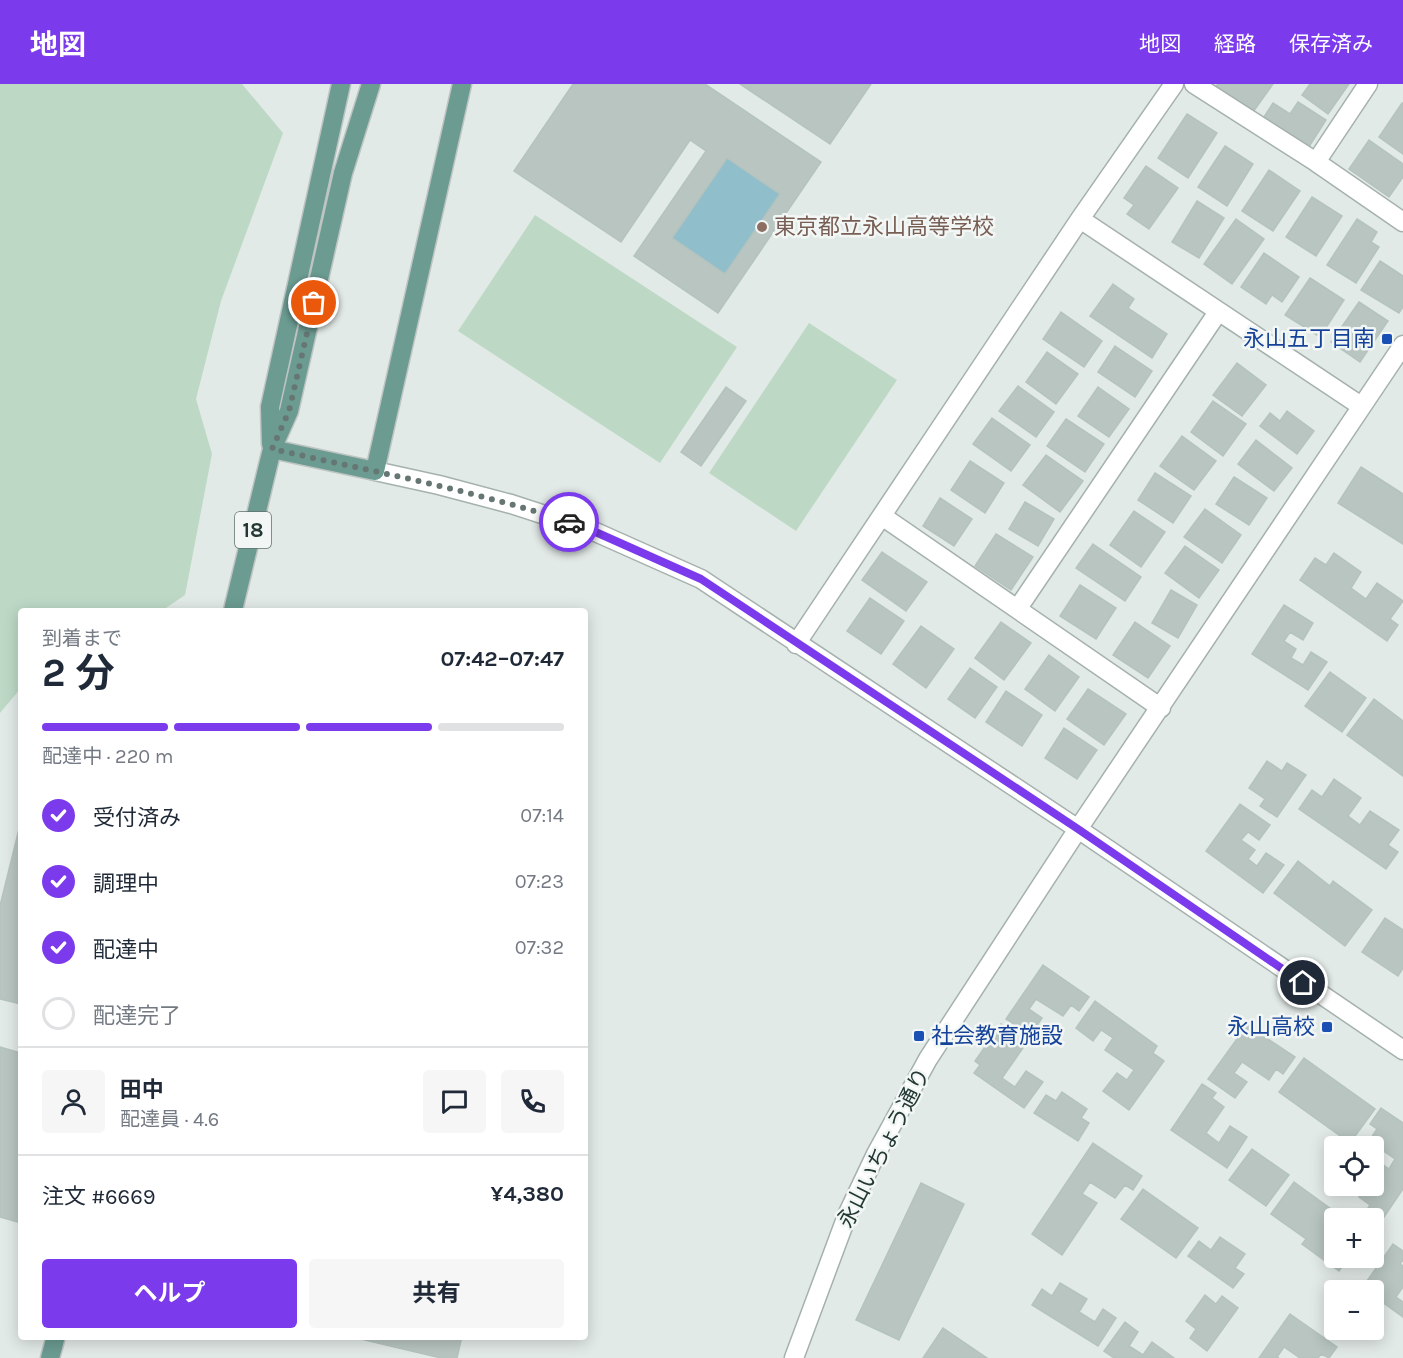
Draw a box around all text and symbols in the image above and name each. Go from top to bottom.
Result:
text: 地図 [30,28,86,61]
text: 地図 [1139,32,1181,56]
text: 経路 [1214,32,1256,56]
text: 保存済み [1289,32,1373,56]
place label: 東京都立永山高等学校 [774,214,994,240]
marker: 東京都立永山高等学校 [755,220,769,234]
pin [288,277,339,328]
icon: bag [297,286,330,319]
place label: 永山五丁目南 [1243,326,1375,352]
marker: 永山五丁目南 [1380,332,1394,346]
courier [539,492,599,552]
icon: car [553,506,586,539]
road number: 18 [235,512,271,548]
text: 到着まで [42,627,122,650]
text: 07:42–07:47 [440,646,564,672]
text: 2 分 [42,650,114,696]
text: 配達中 · 220 m [42,745,174,768]
icon: check [42,799,75,832]
text: 07:14 [520,804,564,827]
text: 受付済み [93,805,181,831]
icon: check [42,865,75,898]
text: 07:23 [515,870,564,893]
text: 調理中 [93,871,159,897]
icon: check [42,931,75,964]
text: 07:32 [515,936,564,959]
text: 配達中 [93,937,159,963]
pin [1277,957,1328,1008]
icon: home [1286,966,1319,999]
text: 配達完了 [93,1003,181,1029]
place label: 永山高校 [1227,1014,1315,1040]
marker: 永山高校 [1320,1020,1334,1034]
place label: 社会教育施設 [931,1023,1063,1049]
marker: 社会教育施設 [912,1029,926,1043]
street label: 永山いちょう通り [832,1064,936,1232]
button: person [42,1070,105,1133]
button: chat [423,1070,486,1133]
button: phone [501,1070,564,1133]
text: 田中 [120,1077,164,1103]
text: 配達員 · 4.6 [120,1108,219,1131]
map controls [1324,1136,1384,1340]
button: locate [1324,1136,1384,1196]
text: ¥4,380 [491,1181,564,1207]
text: 注文 #6669 [42,1184,156,1210]
button: + [1324,1208,1384,1268]
button: ヘルプ [42,1259,297,1328]
button: 共有 [309,1259,564,1328]
button: − [1324,1280,1384,1340]

